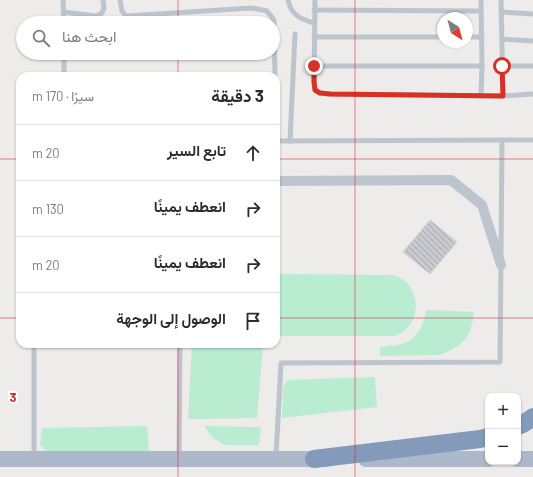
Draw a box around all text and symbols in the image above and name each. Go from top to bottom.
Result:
north arrow [437,12,473,48]
search box [16,16,280,60]
icon: search [30,27,52,49]
text: ابحث هنا [62,27,116,45]
route end [305,57,323,75]
route start [493,57,511,75]
text: 3 دقيقة [211,85,264,105]
text: سيرًا · 170 m [32,88,94,104]
text: تابع السير [167,141,226,159]
icon: ahead [242,142,264,164]
text: 20 m [32,145,60,161]
text: انعطف يمينًا [154,197,226,215]
icon: right [242,198,264,220]
text: 130 m [32,201,64,217]
text: انعطف يمينًا [154,253,226,271]
icon: right [242,254,264,276]
text: 20 m [32,257,60,273]
text: الوصول إلى الوجهة [116,309,226,327]
icon: arrive [242,310,264,332]
text: 3 [9,389,17,405]
map controls [485,393,521,465]
button: + [485,393,521,429]
button: − [485,429,521,465]

